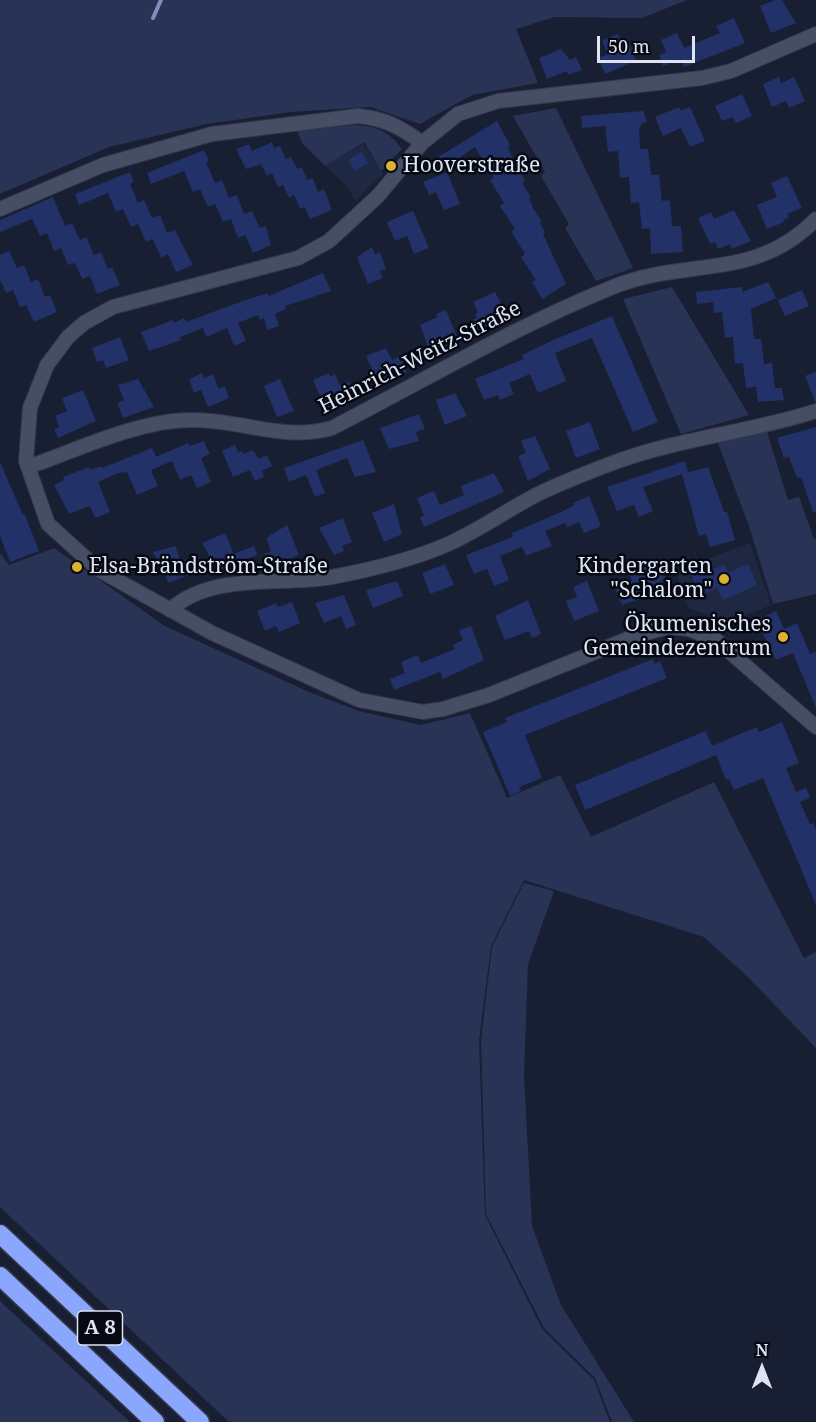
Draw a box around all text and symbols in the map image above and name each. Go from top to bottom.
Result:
scale bar [600,24,698,62]
text: 50 m [608,34,650,58]
place label: Hooverstraße [403,153,540,179]
marker: Hooverstraße [384,159,398,173]
street label: Heinrich-Weitz-Straße [315,296,525,420]
place label: Elsa-Brändström-Straße [89,554,328,580]
place label: Kindergarten "Schalom" [578,554,712,604]
marker: Elsa-Brändström-Straße [70,560,84,574]
marker: Kindergarten "Schalom" [717,572,731,586]
place label: Ökumenisches Gemeindezentrum [583,612,771,662]
marker: Ökumenisches Gemeindezentrum [776,630,790,644]
road number: A 8 [78,1311,122,1345]
north arrow [732,1338,792,1398]
text: N [756,1339,768,1361]

